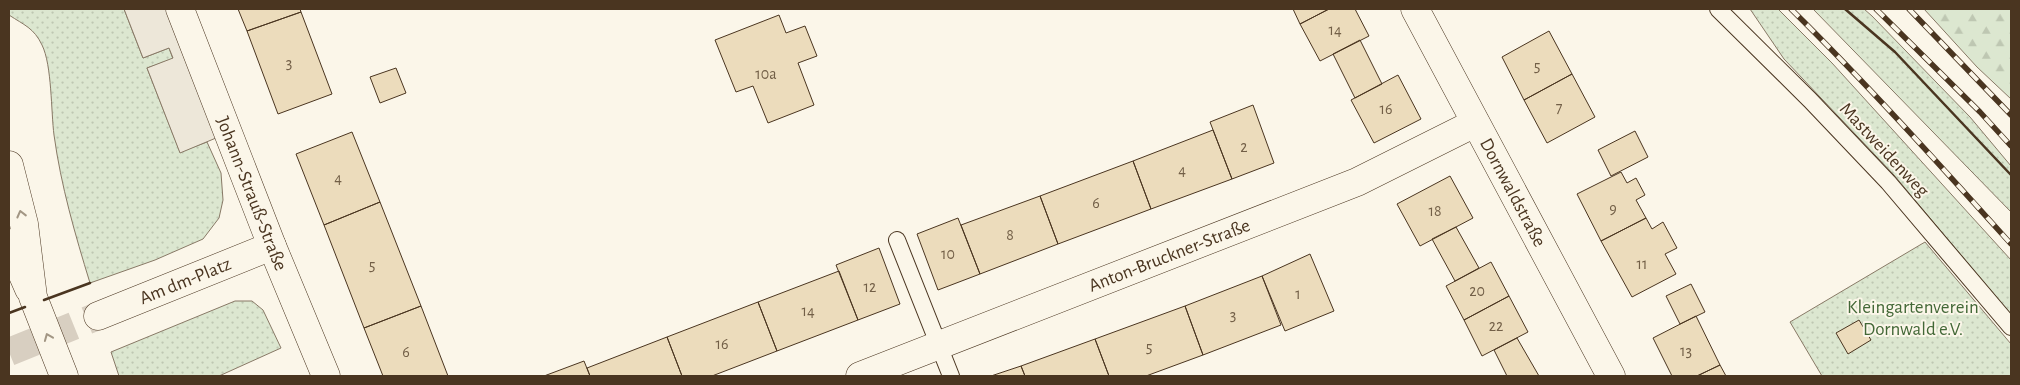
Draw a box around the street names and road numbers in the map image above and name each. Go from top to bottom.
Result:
street label: Mastweidenweg [1836,99,1933,201]
street label: Johann-Strauß-Straße [213,114,291,273]
street label: Dornwaldstraße [1476,135,1550,250]
street label: Anton-Bruckner-Straße [1086,215,1253,295]
street label: Am dm-Platz [137,254,234,308]

